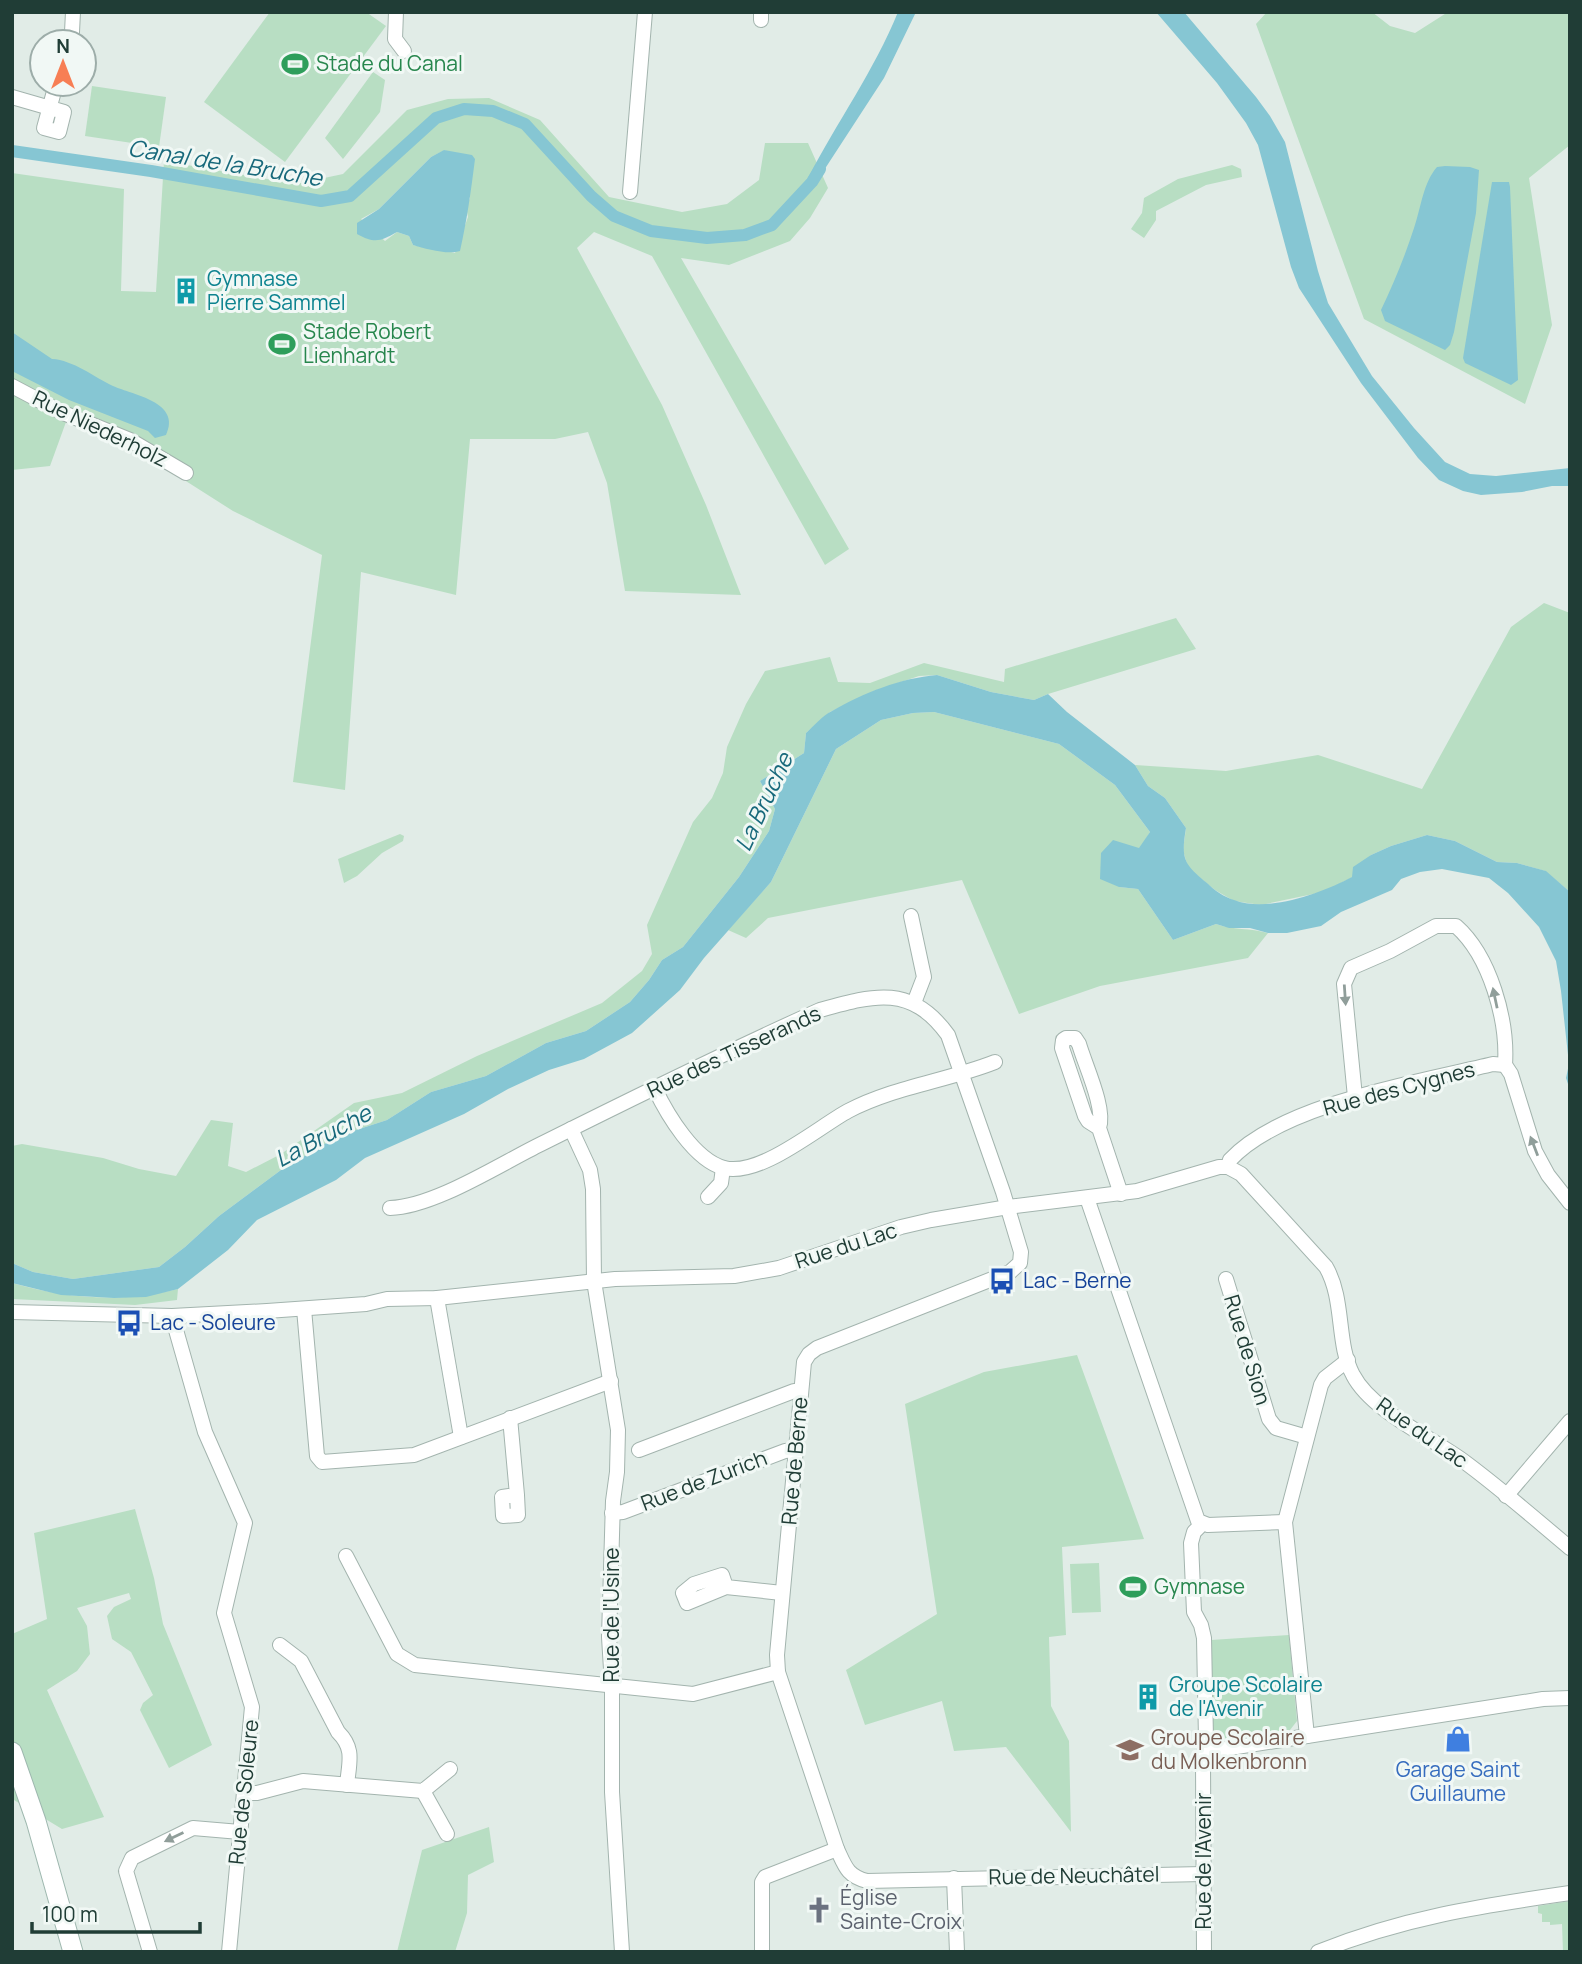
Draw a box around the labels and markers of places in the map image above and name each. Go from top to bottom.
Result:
sports icon: Stade du Canal [280,49,310,79]
place label: Stade du Canal [316,49,463,77]
place label: Gymnase Pierre Sammel [207,264,346,316]
building icon: Gymnase Pierre Sammel [171,276,201,306]
place label: Stade Robert Lienhardt [303,317,431,369]
sports icon: Stade Robert Lienhardt [267,329,297,359]
bus stop icon: Lac - Berne [987,1266,1017,1296]
place label: Lac - Berne [1023,1266,1132,1294]
bus stop icon: Lac - Soleure [114,1308,144,1338]
place label: Lac - Soleure [150,1308,276,1336]
sports icon: Gymnase [1118,1572,1148,1602]
place label: Gymnase [1154,1572,1245,1600]
place label: Groupe Scolaire de l'Avenir [1169,1670,1323,1722]
building icon: Groupe Scolaire de l'Avenir [1133,1682,1163,1712]
place label: Groupe Scolaire du Molkenbronn [1151,1723,1307,1775]
shop icon: Garage Saint Guillaume [1443,1724,1473,1754]
school or university icon: Groupe Scolaire du Molkenbronn [1115,1735,1145,1765]
place label: Garage Saint Guillaume [1396,1755,1520,1807]
place label: Église Sainte-Croix [840,1883,962,1935]
church icon: Église Sainte-Croix [804,1895,834,1925]

